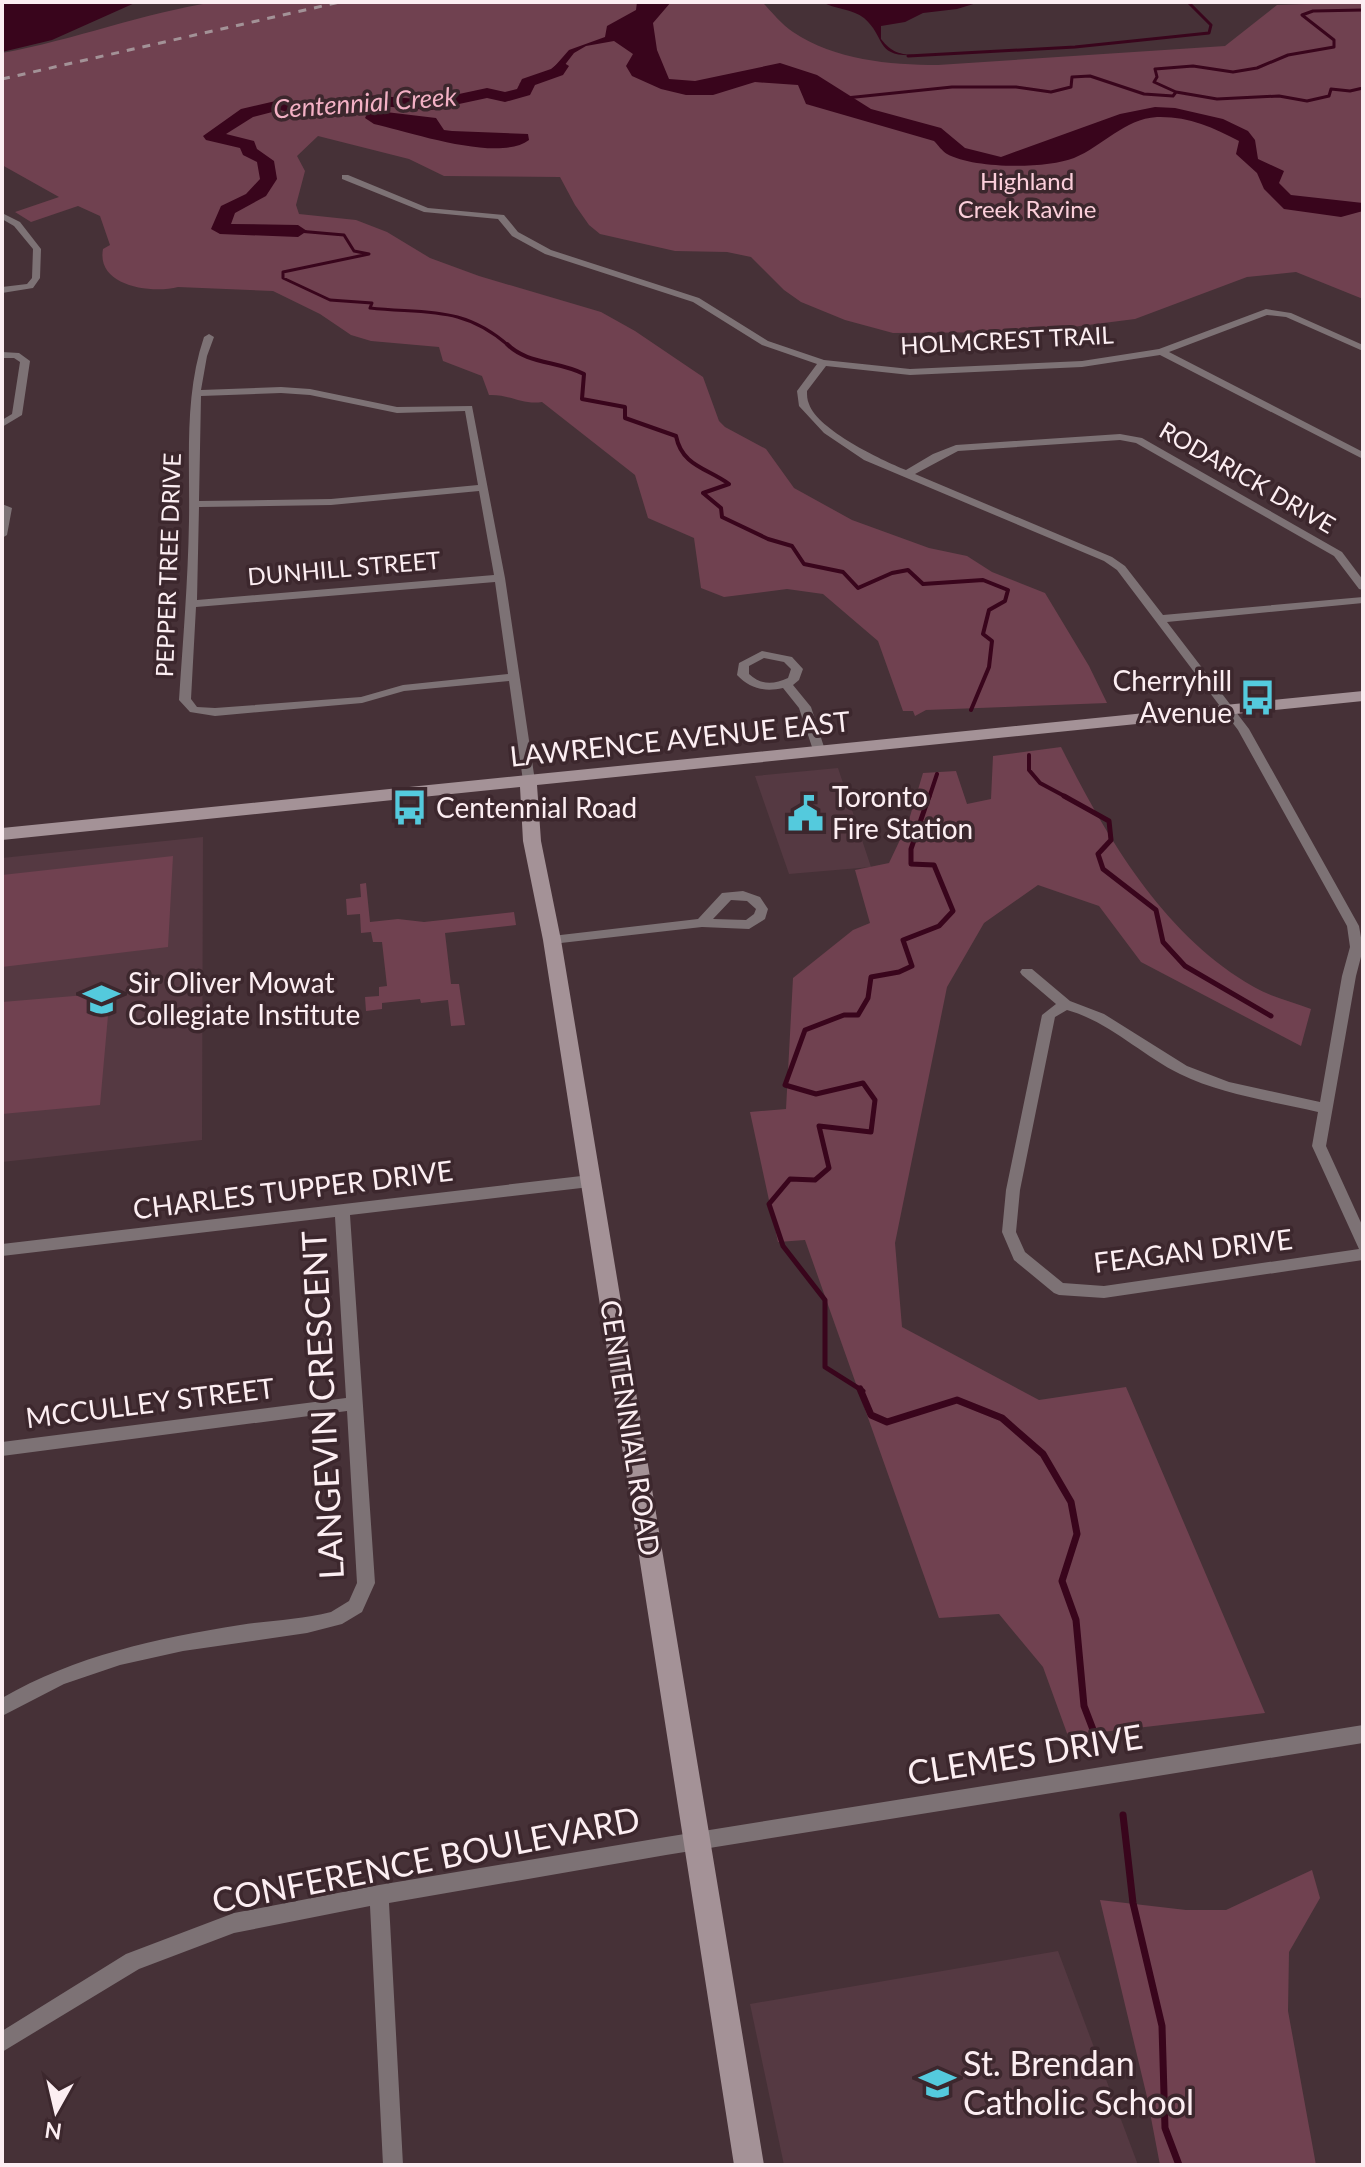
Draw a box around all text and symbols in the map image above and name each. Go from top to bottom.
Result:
water label: Centennial Creek [272,80,458,124]
park label: Highland Creek Ravine [958,166,1096,223]
street label: HOLMCREST TRAIL [900,319,1114,360]
street label: RODARICK DRIVE [1155,415,1341,539]
street label: PEPPER TREE DRIVE [149,452,186,678]
street label: DUNHILL STREET [246,545,441,590]
place label: Cherryhill Avenue [1113,663,1232,729]
bus stop icon: Cherryhill Avenue [1239,678,1277,716]
street label: LAWRENCE AVENUE EAST [508,703,852,773]
place label: Toronto Fire Station [832,779,973,845]
bus stop icon: Centennial Road [391,789,429,827]
place label: Centennial Road [436,790,637,824]
public building icon: Toronto Fire Station [787,794,825,832]
place label: Sir Oliver Mowat Collegiate Institute [128,965,360,1031]
school or university icon: Sir Oliver Mowat Collegiate Institute [83,980,121,1018]
street label: CHARLES TUPPER DRIVE [131,1153,455,1226]
street label: FEAGAN DRIVE [1092,1221,1294,1279]
street label: LANGEVIN CRESCENT [292,1230,351,1580]
street label: CENTENNIAL ROAD [594,1297,668,1558]
street label: MCCULLEY STREET [24,1370,277,1434]
street label: CLEMES DRIVE [904,1715,1145,1792]
street label: CONFERENCE BOULEVARD [208,1797,643,1920]
place label: St. Brendan Catholic School [963,2042,1194,2122]
school or university icon: St. Brendan Catholic School [918,2065,956,2103]
north arrow [16,2071,96,2151]
text: N [43,2117,63,2146]

